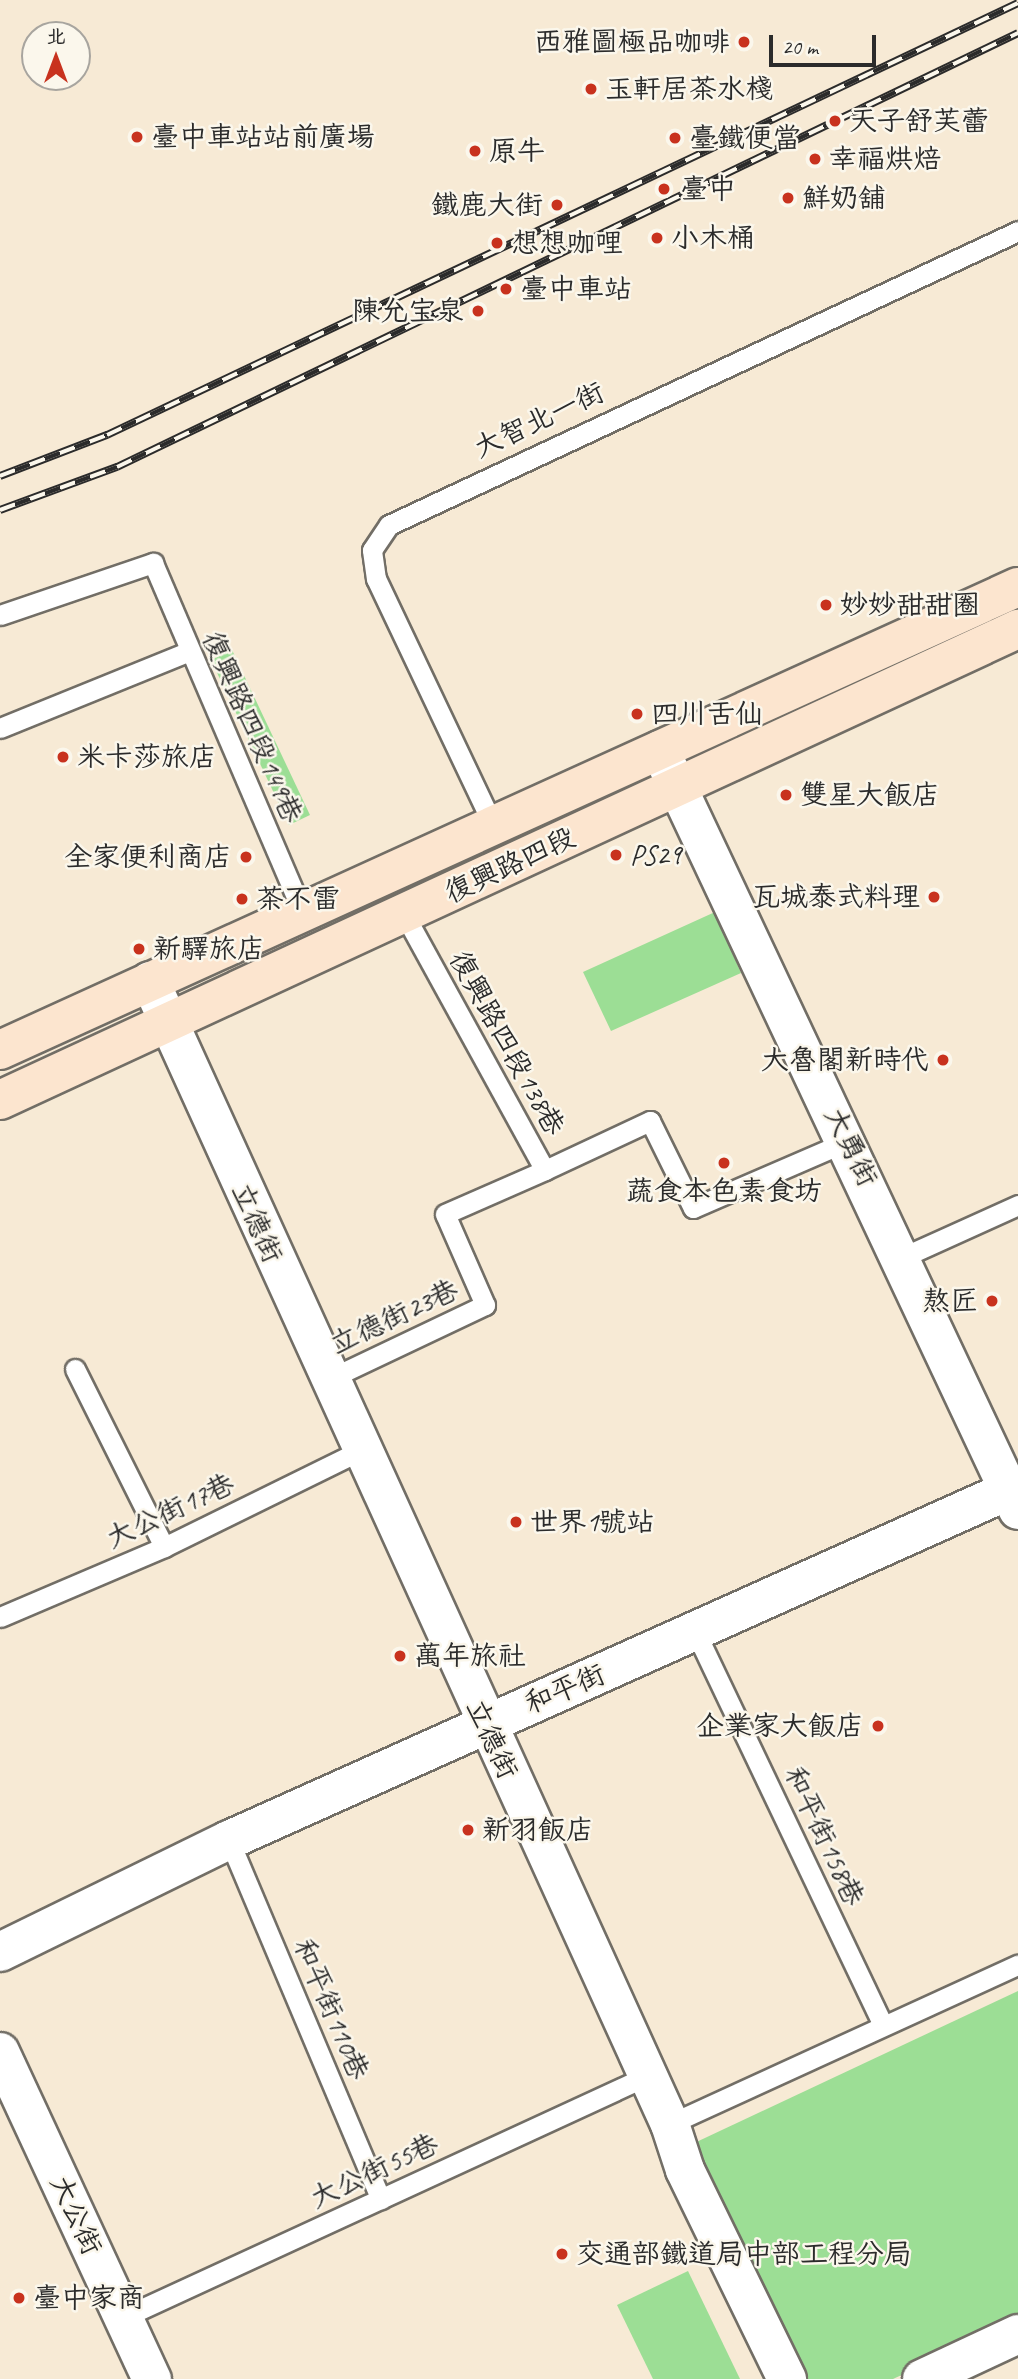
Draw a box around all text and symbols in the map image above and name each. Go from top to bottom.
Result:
north arrow [21,21,91,91]
scale bar [773,21,880,65]
text: 北 [46,25,66,49]
place label: 西雅圖極品咖啡 [534,25,730,59]
marker: 西雅圖極品咖啡 [736,34,752,50]
text: 20 m [782,34,818,60]
place label: 玉軒居茶水棧 [605,72,773,106]
marker: 玉軒居茶水棧 [583,81,599,97]
place label: 天子舒芙蕾 [849,104,989,138]
marker: 天子舒芙蕾 [827,113,843,129]
place label: 臺中車站站前廣場 [151,120,375,154]
place label: 臺鐵便當 [689,121,801,155]
marker: 臺中車站站前廣場 [129,129,145,145]
marker: 臺鐵便當 [667,130,683,146]
place label: 原牛 [489,134,545,168]
place label: 幸福烘焙 [829,142,941,176]
marker: 原牛 [467,143,483,159]
marker: 幸福烘焙 [807,151,823,167]
place label: 臺中 [680,172,736,206]
marker: 臺中 [654,179,674,199]
place label: 鮮奶舖 [802,181,886,215]
place label: 鐵鹿大街 [431,188,543,222]
marker: 鮮奶舖 [780,190,796,206]
marker: 鐵鹿大街 [549,197,565,213]
place label: 小木桶 [671,221,755,255]
place label: 想想咖哩 [511,226,623,260]
marker: 小木桶 [649,230,665,246]
marker: 想想咖哩 [489,235,505,251]
place label: 臺中車站 [520,272,632,306]
marker: 臺中車站 [498,281,514,297]
place label: 陳允宝泉 [352,294,464,328]
marker: 陳允宝泉 [470,303,486,319]
street label: 大智北一街 [468,375,610,465]
place label: 妙妙甜甜圈 [840,588,980,622]
marker: 妙妙甜甜圈 [818,597,834,613]
street label: 復興路四段149巷 [195,626,309,828]
place label: 四川舌仙 [651,697,763,731]
marker: 四川舌仙 [629,706,645,722]
place label: 米卡莎旅店 [77,740,217,774]
marker: 米卡莎旅店 [55,749,71,765]
place label: 雙星大飯店 [800,778,940,812]
marker: 雙星大飯店 [778,787,794,803]
street label: 復興路四段 [439,820,581,910]
place label: PS29 [630,838,681,872]
place label: 全家便利商店 [64,840,232,874]
marker: PS29 [608,847,624,863]
marker: 全家便利商店 [238,849,254,865]
place label: 瓦城泰式料理 [752,880,920,914]
place label: 茶不雷 [256,882,340,916]
marker: 瓦城泰式料理 [926,889,942,905]
marker: 茶不雷 [234,891,250,907]
place label: 新驛旅店 [153,932,265,966]
marker: 新驛旅店 [131,941,147,957]
street label: 復興路四段138巷 [442,945,572,1141]
place label: 大魯閣新時代 [761,1043,929,1077]
marker: 大魯閣新時代 [935,1052,951,1068]
street label: 大勇街 [817,1102,885,1192]
marker: 蔬食本色素食坊 [716,1155,732,1171]
place label: 蔬食本色素食坊 [626,1174,822,1208]
street label: 立德街 [225,1178,289,1268]
street label: 立德街23巷 [325,1273,463,1361]
place label: 熬匠 [922,1284,978,1318]
marker: 熬匠 [984,1293,1000,1309]
street label: 大公街17巷 [101,1467,239,1555]
place label: 世界1號站 [530,1505,655,1539]
marker: 世界1號站 [508,1514,524,1530]
place label: 萬年旅社 [414,1639,526,1673]
marker: 萬年旅社 [392,1648,408,1664]
street label: 和平街 [520,1657,610,1721]
street label: 立德街 [459,1694,525,1784]
place label: 企業家大飯店 [696,1709,864,1743]
marker: 企業家大飯店 [870,1718,886,1734]
street label: 和平街158巷 [777,1761,871,1911]
place label: 新羽飯店 [482,1813,594,1847]
marker: 新羽飯店 [460,1822,476,1838]
street label: 和平街110巷 [286,1933,376,2085]
street label: 大公街55巷 [305,2127,443,2215]
street label: 大公街 [43,2170,109,2260]
place label: 交通部鐵道局中部工程分局 [576,2237,912,2271]
marker: 交通部鐵道局中部工程分局 [554,2246,570,2262]
place label: 臺中家商 [33,2281,145,2315]
marker: 臺中家商 [11,2290,27,2306]

